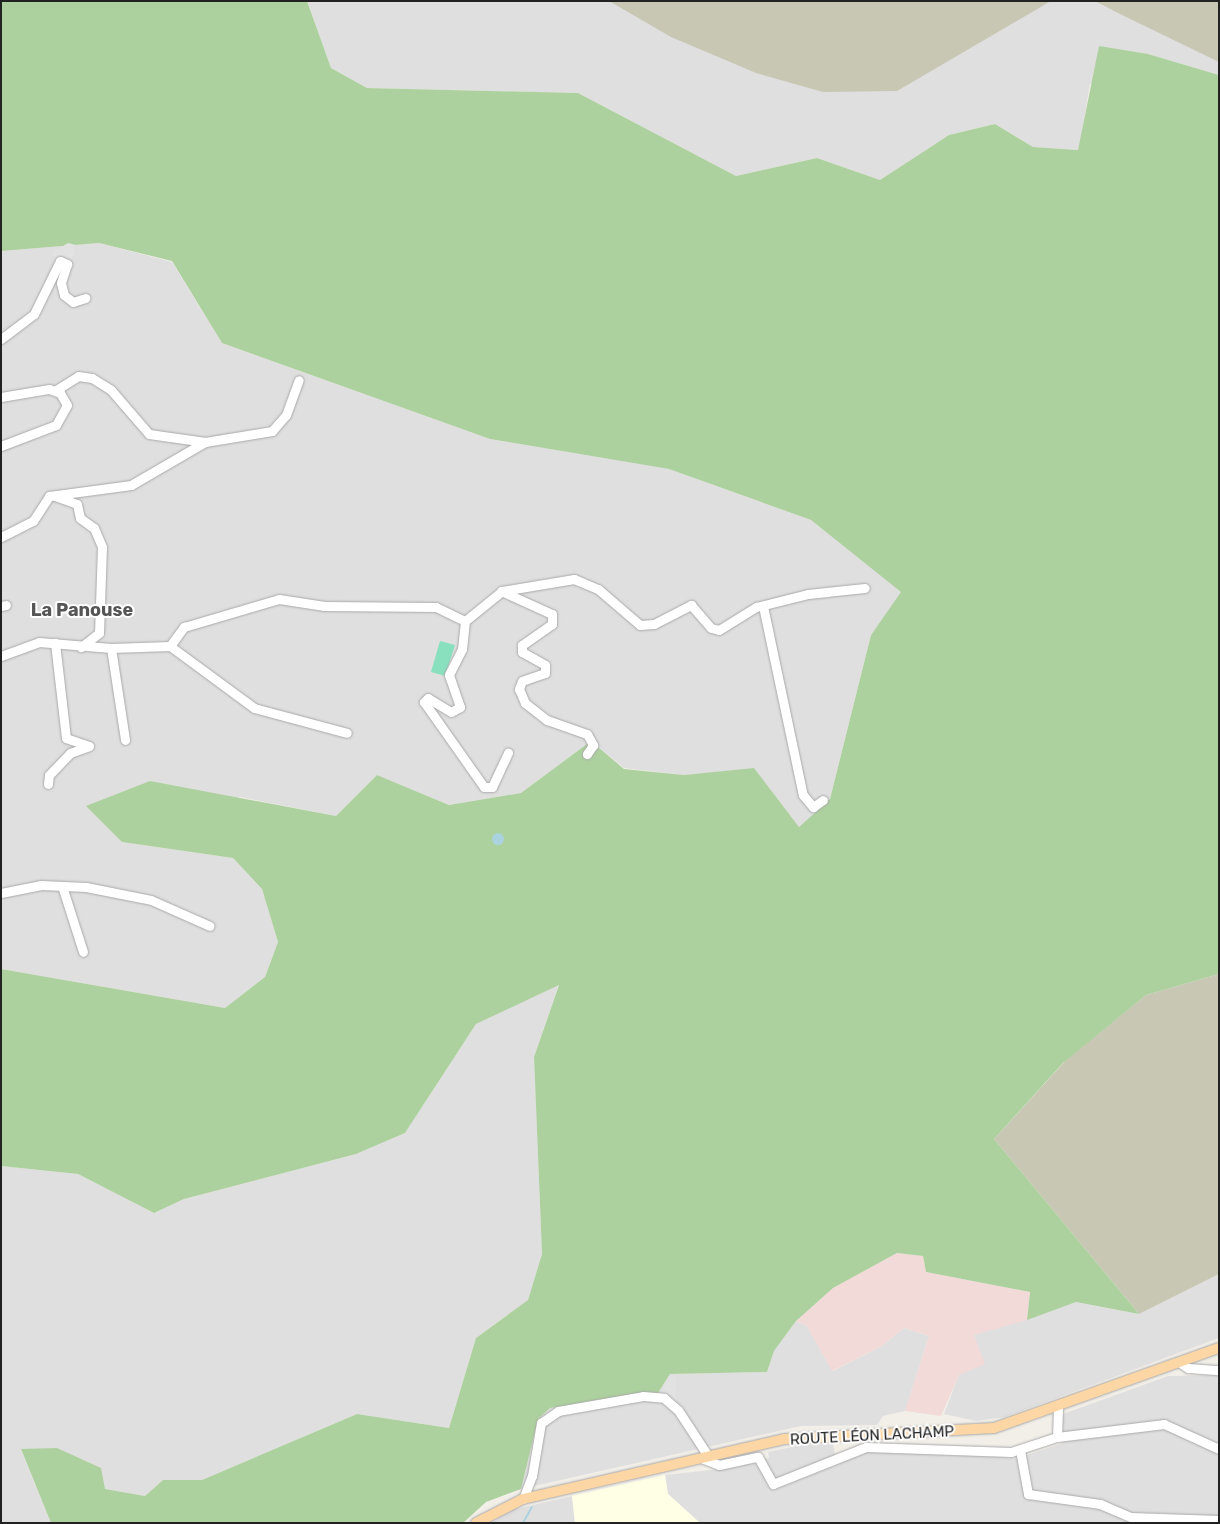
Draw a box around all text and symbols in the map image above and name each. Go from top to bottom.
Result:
district label: La Panouse [31,599,133,621]
street label: ROUTE LÉON LACHAMP [790,1423,954,1449]

